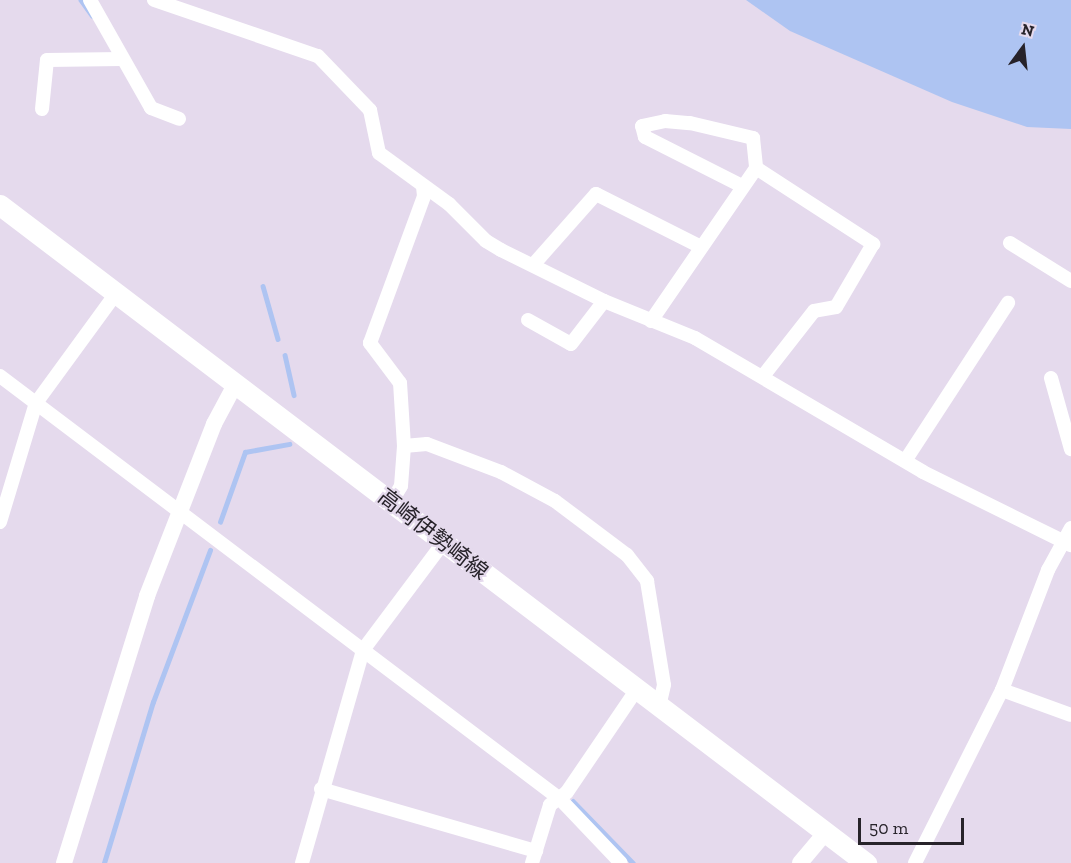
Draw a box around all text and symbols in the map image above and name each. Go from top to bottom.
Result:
north arrow [993,18,1053,78]
text: N [1019,19,1036,41]
street label: 高崎伊勢崎線 [373,483,493,585]
scale bar [861,806,968,844]
text: 50 m [869,817,908,839]

